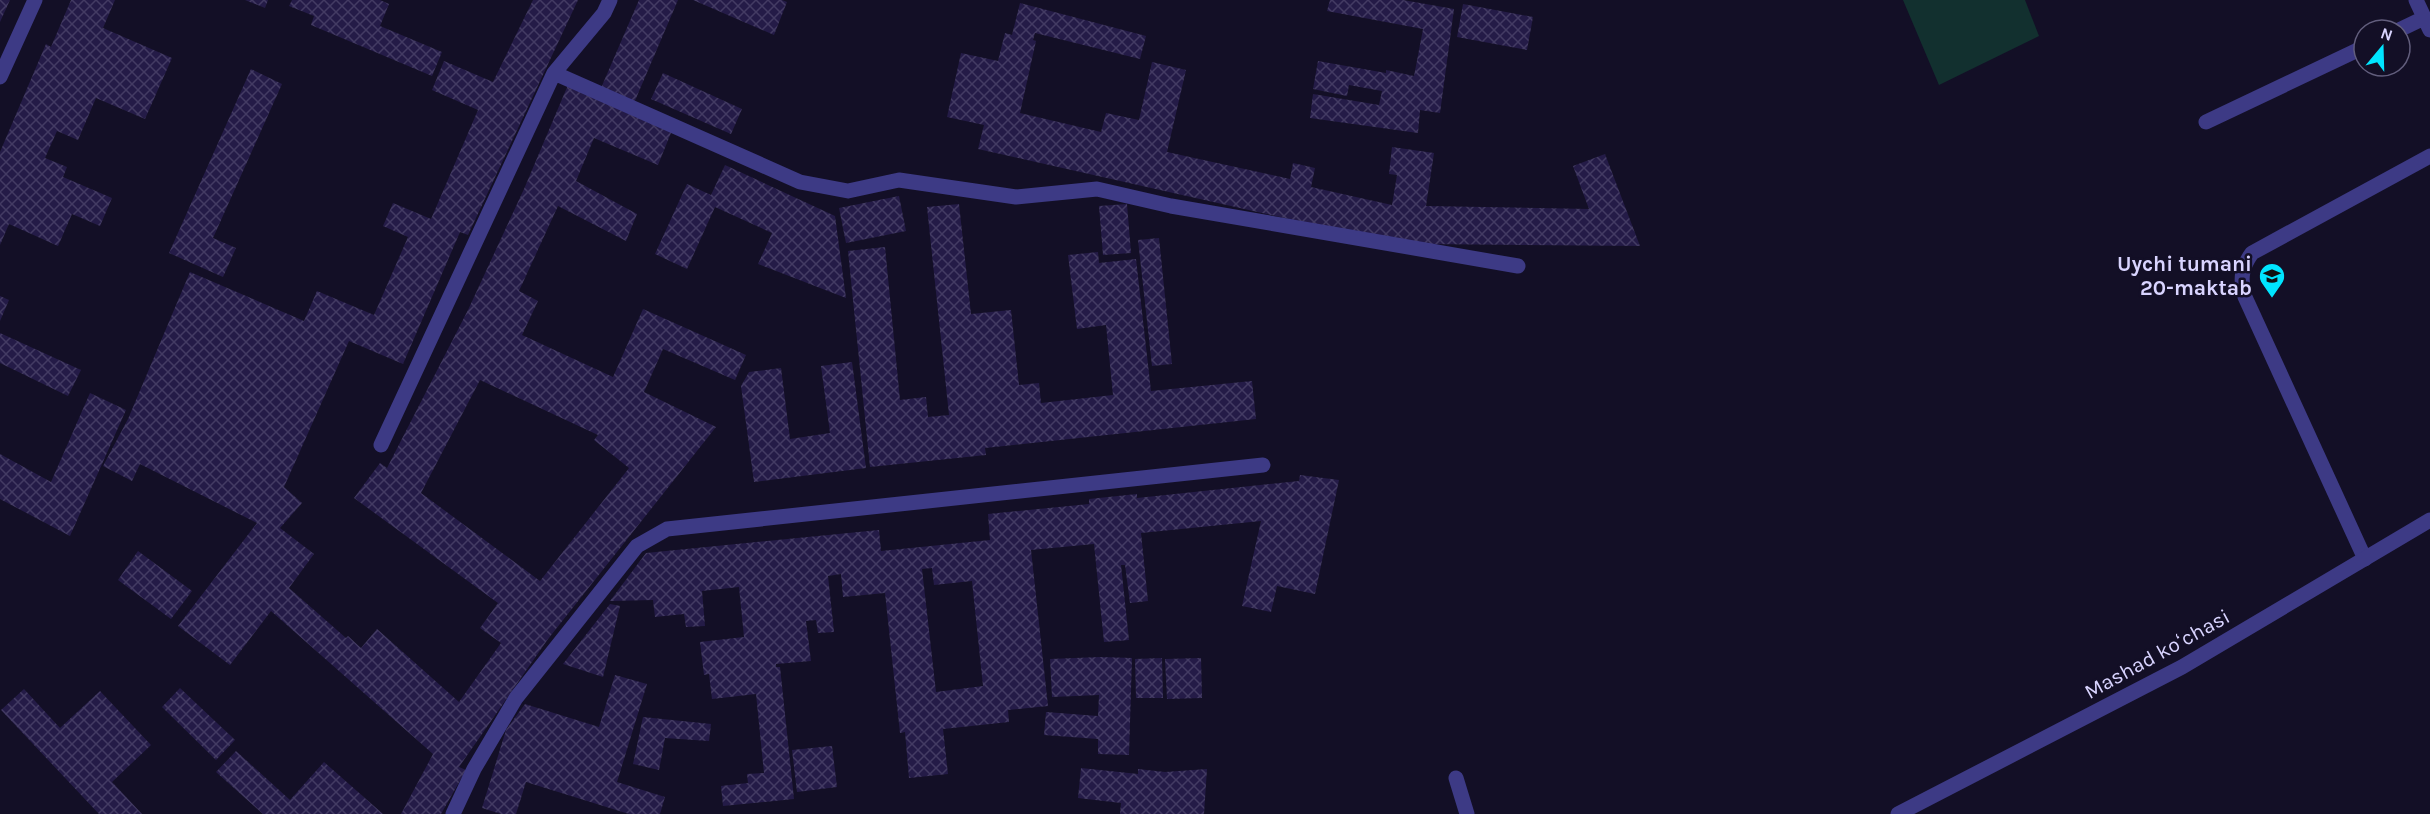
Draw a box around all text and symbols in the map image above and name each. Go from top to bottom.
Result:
north arrow [2352,18,2412,78]
text: N [2378,23,2395,45]
place label: Uychi tumani 20-maktab [2117,252,2252,300]
school or university icon: Uychi tumani 20-maktab [2257,261,2287,299]
street label: Mashad koʻchasi [2080,604,2234,704]

